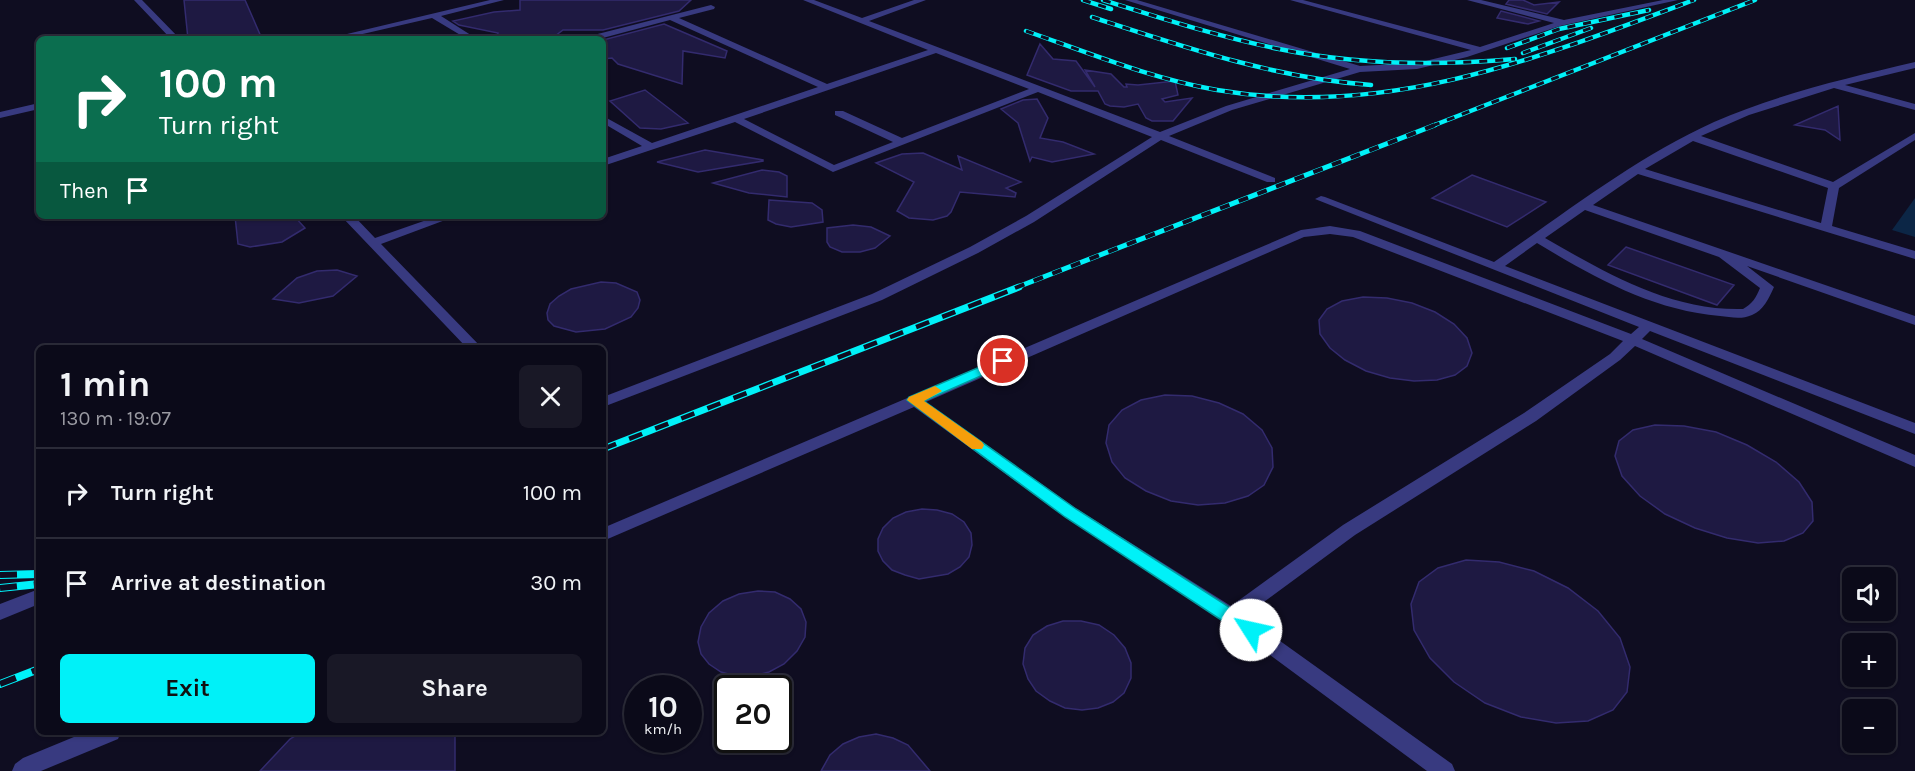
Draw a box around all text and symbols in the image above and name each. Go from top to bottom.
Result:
text: 100 m [159,58,278,108]
icon: right [60,60,138,138]
text: Turn right [159,109,279,141]
icon: arrive [121,174,154,207]
text: Then [60,178,109,204]
pin [977,335,1028,386]
icon: arrive [986,344,1019,377]
text: 1 min [60,363,150,405]
button: close [519,365,582,428]
text: 130 m · 19:07 [60,407,171,430]
icon: right [60,477,93,510]
text: Turn right [111,480,214,506]
text: 100 m [523,480,582,506]
icon: arrive [60,567,93,600]
map controls [1842,567,1896,753]
button: sound [1842,567,1896,621]
text: Arrive at destination [111,570,326,596]
text: 30 m [530,570,582,596]
position arrow [1219,598,1283,662]
button: + [1842,633,1896,687]
button: Exit [60,654,315,723]
button: Share [327,654,582,723]
speed limit sign: 20 [714,675,792,753]
text: 10 [648,689,678,725]
button: − [1842,699,1896,753]
text: km/h [644,720,682,738]

